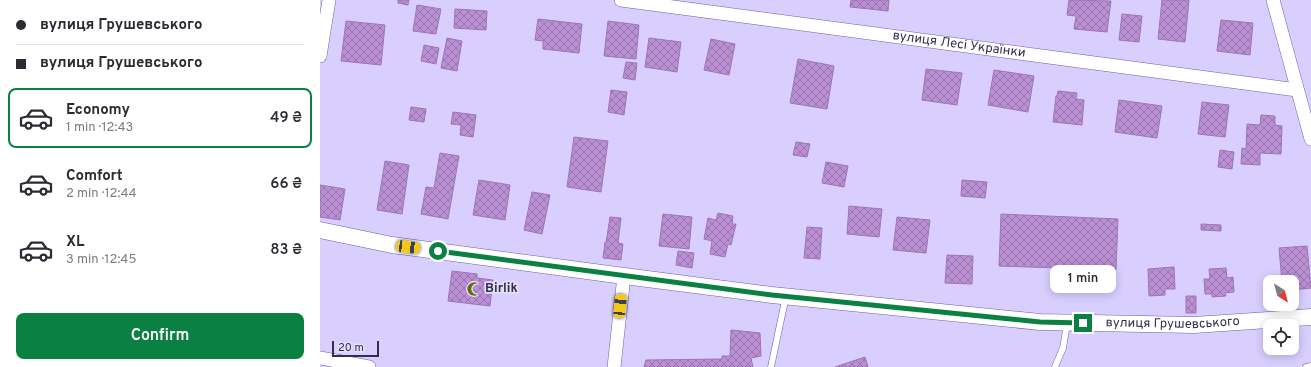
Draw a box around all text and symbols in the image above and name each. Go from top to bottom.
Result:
text: вулиця Грушевського [40,16,202,35]
street label: вулиця Лесі Українки [892,28,1027,62]
text: вулиця Грушевського [40,54,202,73]
icon: car [18,100,54,136]
text: Economy [66,101,130,120]
text: 49 ₴ [270,109,302,128]
text: 1 min · 12:43 [66,120,133,136]
icon: car [18,166,54,202]
text: Comfort [66,167,123,186]
text: 66 ₴ [270,175,302,194]
text: 2 min · 12:44 [66,186,137,202]
icon: car [18,232,54,268]
text: XL [66,233,84,252]
car [395,240,421,254]
text: 83 ₴ [270,241,302,260]
route start [429,242,447,260]
text: 3 min · 12:45 [66,252,137,268]
callout: 1 min [1050,265,1116,293]
text: 1 min [1068,271,1098,287]
north arrow [1263,275,1299,311]
map controls [1263,275,1299,355]
mosque icon: Birlik [466,281,482,297]
place label: Birlik [485,281,518,297]
car [613,293,627,319]
button: Confirm [16,313,304,359]
route end [1074,314,1092,332]
street label: вулиця Грушевського [1106,314,1240,333]
button: locate [1263,319,1299,355]
scale bar [332,339,379,358]
text: 20 m [338,341,364,355]

